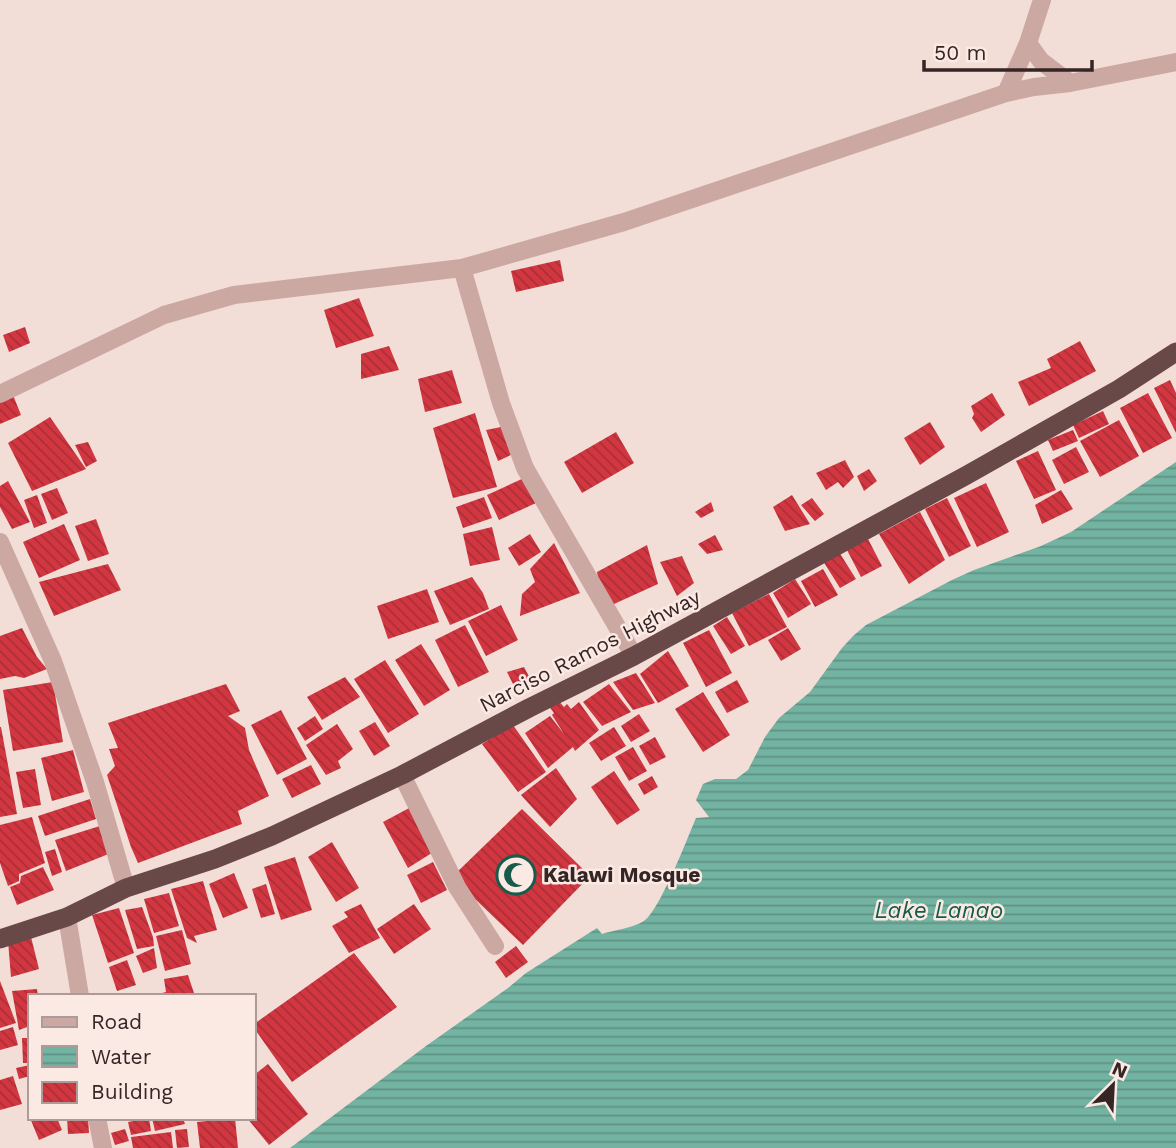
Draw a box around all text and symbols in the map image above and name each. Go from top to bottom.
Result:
scale bar [924,28,1092,72]
text: 50 m [934,40,986,65]
street label: Narciso Ramos Highway [475,584,705,717]
mosque icon: Kalawi Mosque [495,854,537,896]
place label: Kalawi Mosque [543,862,701,887]
water label: Lake Lanao [875,897,1003,924]
legend [28,994,256,1120]
text: Road [91,1009,142,1034]
text: Water [91,1044,152,1069]
north arrow [1078,1050,1148,1120]
text: N [1109,1057,1131,1083]
text: Building [91,1079,173,1104]

